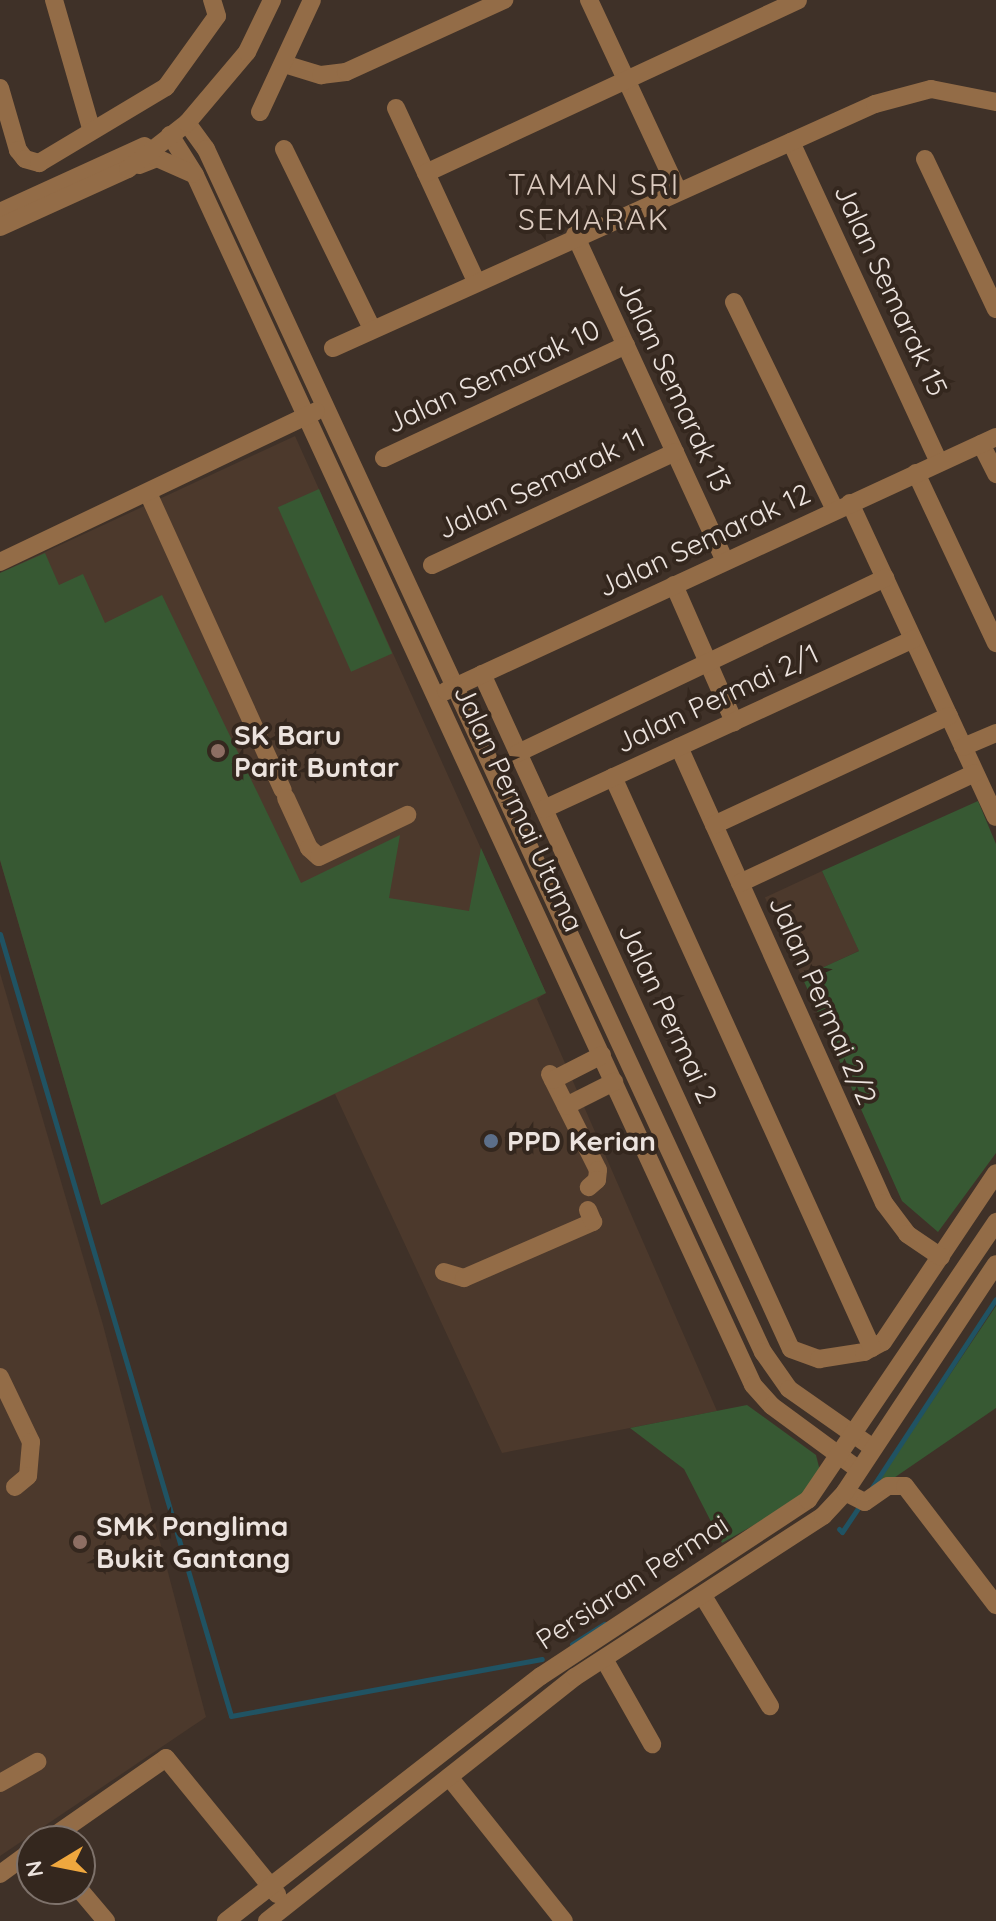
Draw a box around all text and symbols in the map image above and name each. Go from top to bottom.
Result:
district label: TAMAN SRI SEMARAK [508,166,680,236]
street label: Jalan Semarak 15 [827,179,955,401]
street label: Jalan Semarak 13 [611,275,739,497]
street label: Jalan Semarak 10 [381,312,605,440]
street label: Jalan Semarak 11 [432,420,650,546]
street label: Jalan Semarak 12 [593,476,815,604]
street label: Jalan Permai 2/1 [610,636,824,760]
street label: Jalan Permai Utama [447,679,591,937]
place label: SK Baru Parit Buntar [234,718,399,784]
marker: SK Baru Parit Buntar [209,742,227,760]
street label: Jalan Permai 2/2 [762,890,884,1110]
street label: Jalan Permai 2 [612,918,724,1108]
place label: PPD Kerian [507,1124,656,1158]
marker: PPD Kerian [482,1132,500,1150]
street label: Persiaran Permai [530,1507,734,1657]
place label: SMK Panglima Bukit Gantang [96,1509,290,1575]
marker: SMK Panglima Bukit Gantang [71,1533,89,1551]
north arrow [16,1825,96,1905]
text: N [19,1858,50,1879]

